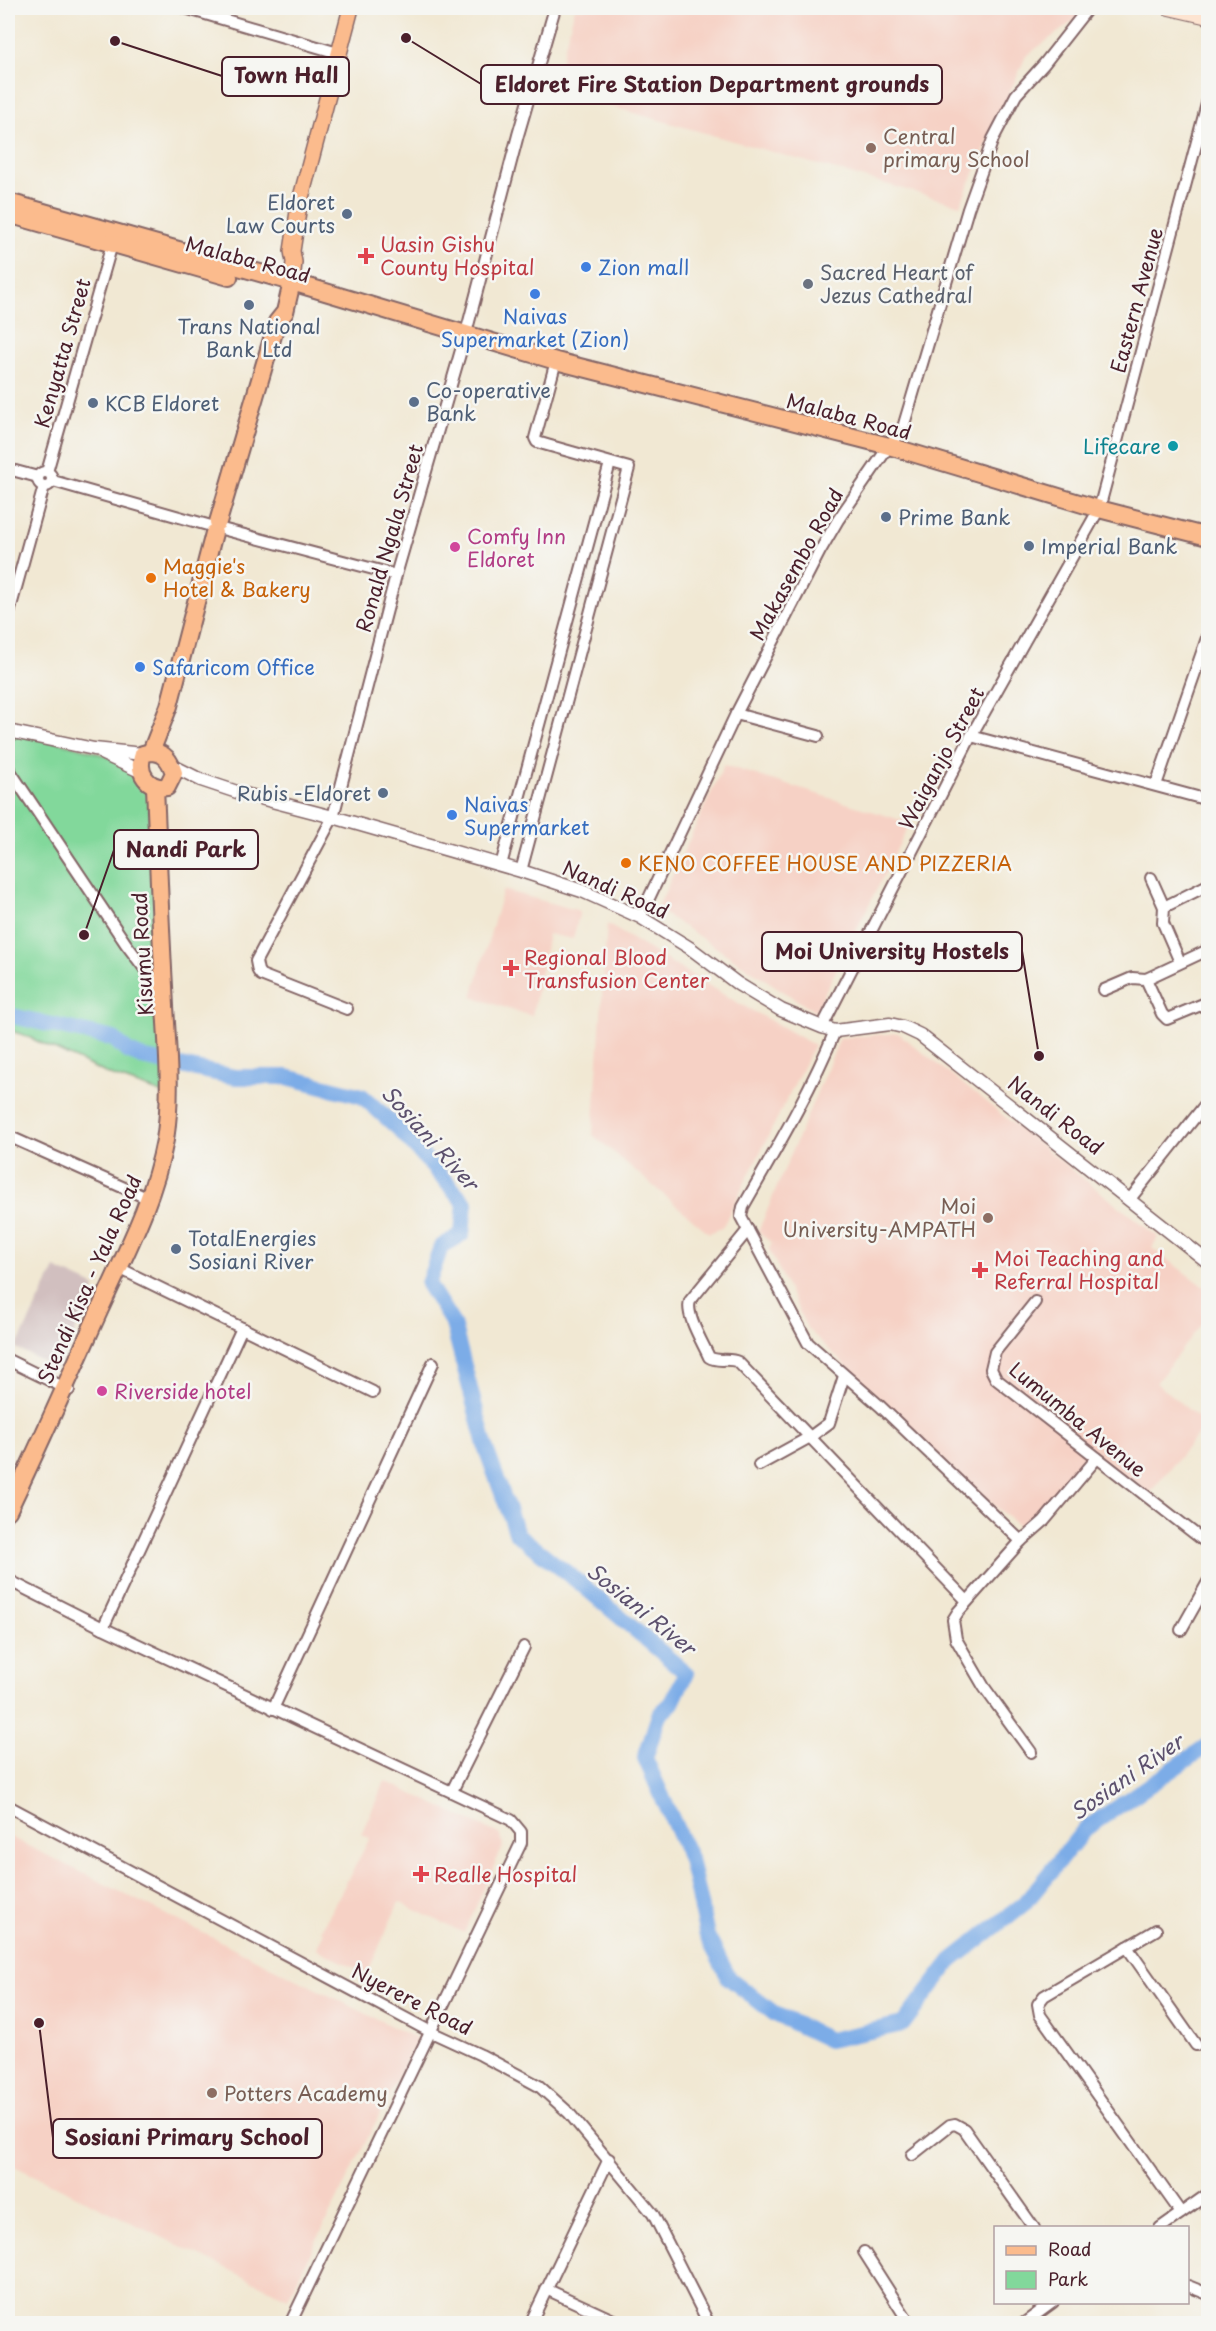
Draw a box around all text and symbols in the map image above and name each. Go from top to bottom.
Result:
callout: Town Hall [222,57,349,96]
text: Town Hall [234,58,338,90]
callout: Eldoret Fire Station Department grounds [481,65,942,104]
text: Eldoret Fire Station Department grounds [495,67,929,99]
place label: Central primary School [883,121,1030,174]
marker: Central primary School [864,141,878,155]
place label: Eldoret Law Courts [226,187,335,240]
marker: Eldoret Law Courts [340,207,354,221]
street label: Eastern Avenue [1102,224,1170,376]
street label: Malaba Road [182,228,314,290]
place label: Uasin Gishu County Hospital [380,229,534,282]
marker: Uasin Gishu County Hospital [357,247,375,265]
place label: Zion mall [598,252,689,282]
place label: Sacred Heart of Jezus Cathedral [820,257,975,310]
marker: Zion mall [579,260,593,274]
street label: Kenyatta Street [26,275,98,431]
marker: Sacred Heart of Jezus Cathedral [801,277,815,291]
marker: Naivas Supermarket (Zion) [528,287,542,301]
marker: Trans National Bank Ltd [242,298,256,312]
place label: Naivas Supermarket (Zion) [441,301,629,354]
place label: Trans National Bank Ltd [177,311,321,364]
place label: Co-operative Bank [426,375,551,428]
street label: Malaba Road [783,385,915,447]
place label: KCB Eldoret [105,388,219,418]
marker: Co-operative Bank [407,395,421,409]
marker: KCB Eldoret [86,396,100,410]
place label: Lifecare [1083,431,1161,461]
marker: Lifecare [1166,439,1180,453]
street label: Ronald Ngala Street [348,440,430,636]
street label: Makasembo Road [742,482,850,646]
place label: Prime Bank [898,502,1010,532]
marker: Prime Bank [879,510,893,524]
place label: Comfy Inn Eldoret [467,521,566,574]
place label: Imperial Bank [1041,531,1177,561]
marker: Imperial Bank [1022,539,1036,553]
marker: Comfy Inn Eldoret [448,540,462,554]
place label: Maggie's Hotel & Bakery [163,551,311,604]
marker: Maggie's Hotel & Bakery [144,571,158,585]
place label: Safaricom Office [152,652,315,682]
marker: Safaricom Office [133,660,147,674]
street label: Waiganjo Street [891,681,991,835]
place label: Rubis -Eldoret [237,778,371,808]
marker: Rubis -Eldoret [376,786,390,800]
place label: Naivas Supermarket [464,789,590,842]
marker: Naivas Supermarket [445,808,459,822]
callout: Nandi Park [114,830,258,869]
text: Nandi Park [126,832,246,864]
place label: KENO COFFEE HOUSE AND PIZZERIA [638,848,1012,878]
street label: Nandi Road [558,852,674,926]
marker: KENO COFFEE HOUSE AND PIZZERIA [619,856,633,870]
street label: Kisumu Road [124,892,160,1016]
callout: Moi University Hostels [762,932,1022,971]
text: Moi University Hostels [775,934,1009,966]
place label: Regional Blood Transfusion Center [524,942,710,995]
marker: Regional Blood Transfusion Center [502,959,520,977]
street label: Nandi Road [1002,1068,1110,1162]
water label: Sosiani River [375,1077,489,1198]
street label: Stendi Kisa - Yala Road [29,1170,149,1388]
place label: Moi University-AMPATH [782,1191,976,1244]
marker: Moi University-AMPATH [981,1211,995,1225]
place label: TotalEnergies Sosiani River [188,1223,316,1276]
marker: TotalEnergies Sosiani River [169,1242,183,1256]
place label: Moi Teaching and Referral Hospital [994,1243,1164,1296]
marker: Moi Teaching and Referral Hospital [971,1261,989,1279]
street label: Lumumba Avenue [1003,1354,1153,1484]
place label: Riverside hotel [114,1376,251,1406]
marker: Riverside hotel [95,1384,109,1398]
water label: Sosiani River [581,1554,705,1663]
water label: Sosiani River [1063,1724,1191,1827]
place label: Realle Hospital [434,1859,577,1889]
marker: Realle Hospital [412,1865,430,1883]
street label: Nyerere Road [346,1956,478,2042]
place label: Potters Academy [224,2078,388,2108]
marker: Potters Academy [205,2086,219,2100]
callout: Sosiani Primary School [53,2119,322,2158]
text: Sosiani Primary School [65,2120,309,2152]
legend [994,2226,1189,2304]
text: Road [1048,2235,1092,2262]
text: Park [1048,2265,1088,2292]

